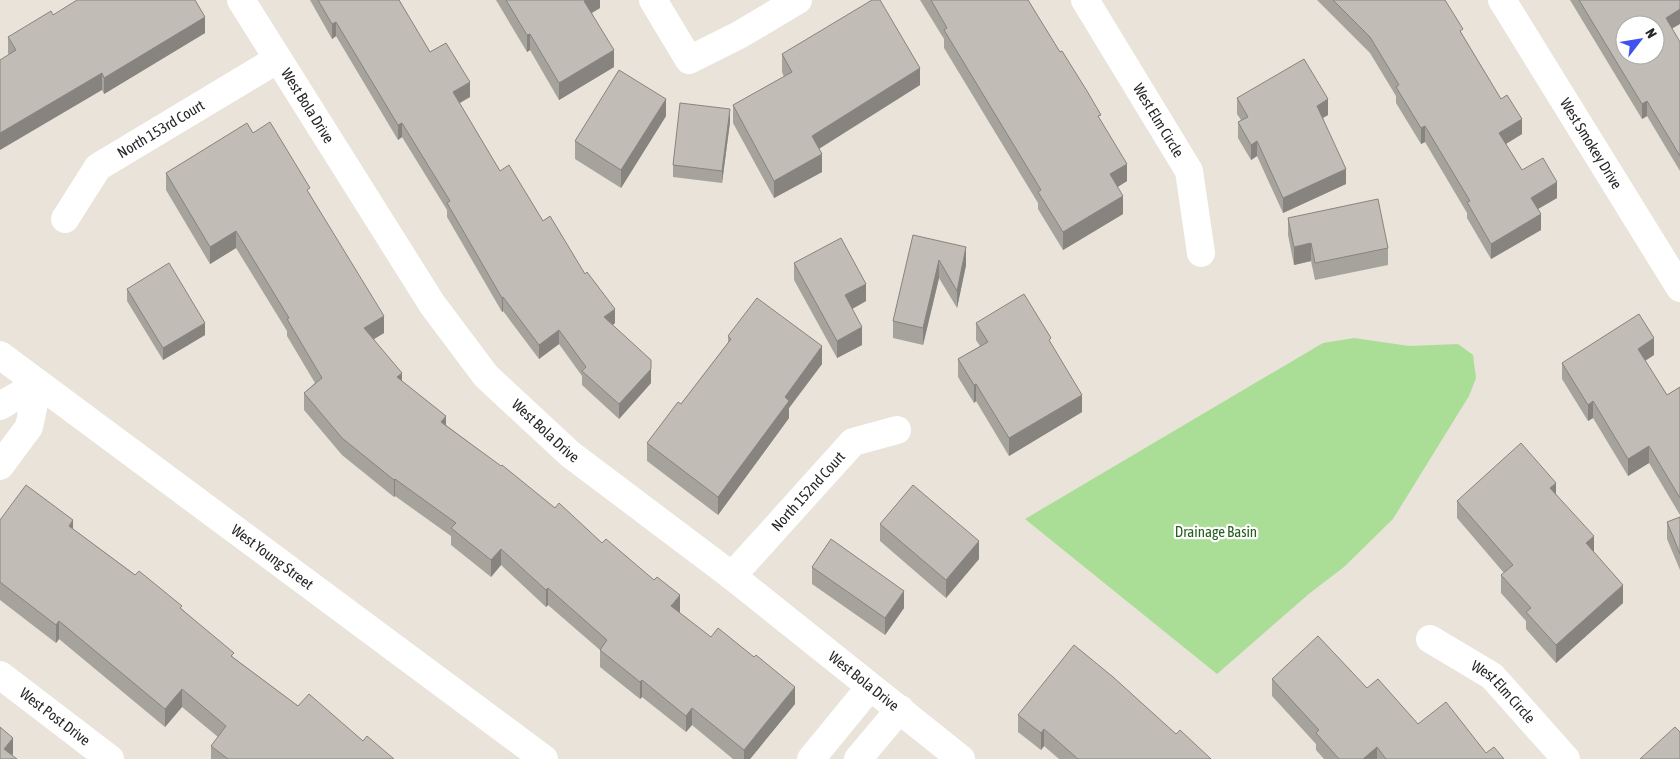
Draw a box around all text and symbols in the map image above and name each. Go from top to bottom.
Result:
north arrow [1615,15,1665,65]
text: N [1642,26,1660,41]
street label: West Bola Drive [278,65,338,146]
street label: West Elm Circle [1130,80,1188,160]
street label: West Smokey Drive [1557,95,1626,192]
street label: North 153rd Court [114,96,207,161]
street label: West Bola Drive [509,395,583,466]
street label: North 152nd Court [768,448,848,534]
street label: West Young Street [228,521,317,593]
park label: Drainage Basin [1175,523,1257,540]
street label: West Bola Drive [825,648,903,714]
street label: West Elm Circle [1468,657,1539,726]
street label: West Post Drive [17,684,94,749]

